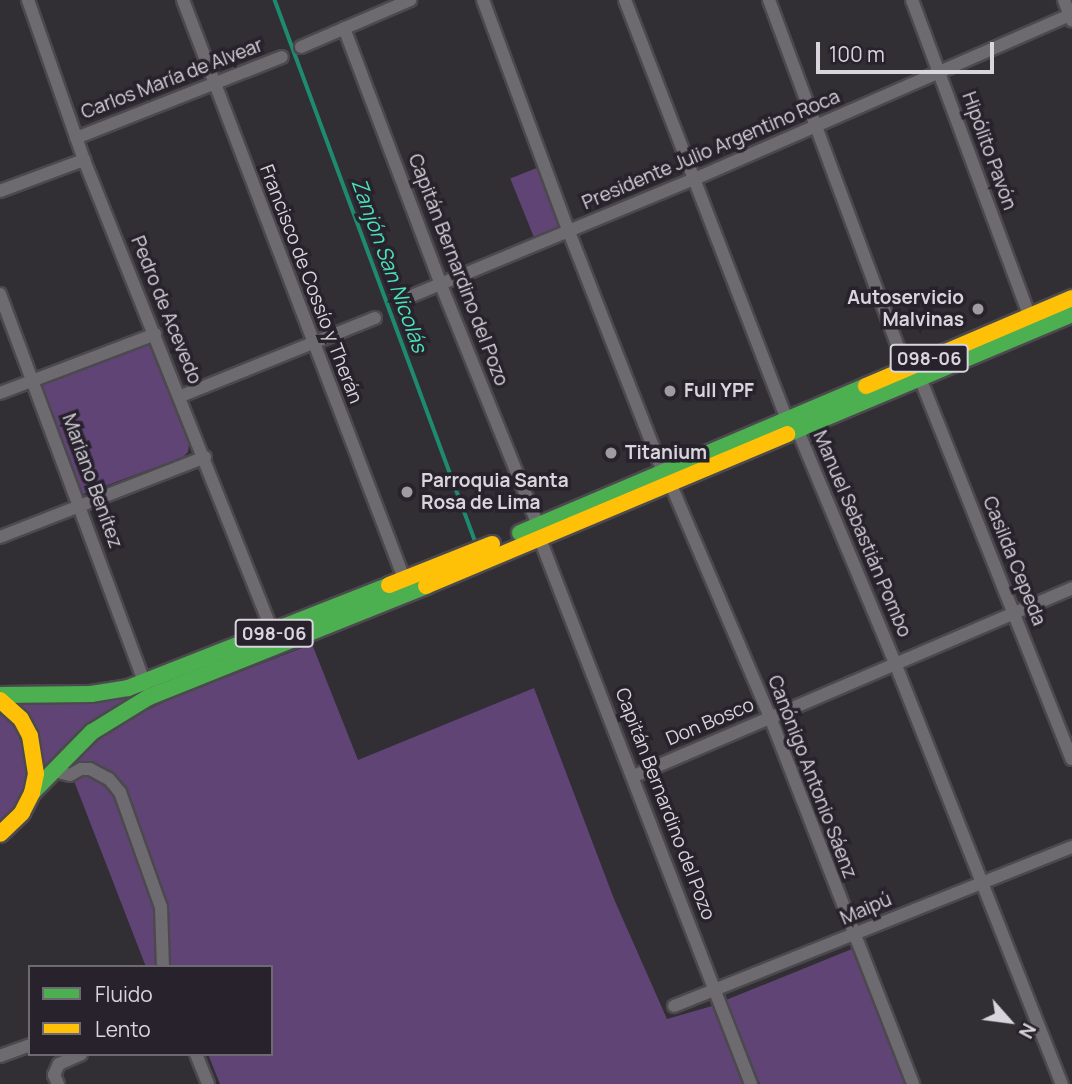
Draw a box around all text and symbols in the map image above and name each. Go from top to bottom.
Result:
scale bar [820,28,998,72]
street label: Carlos María de Alvear [78,34,266,124]
text: 100 m [829,40,885,68]
street label: Presidente Julio Argentino Roca [579,85,843,215]
street label: Hipólito Pavón [957,89,1021,213]
street label: Capitán Bernardino del Pozo [403,151,513,389]
street label: Francisco de Cossío y Therán [255,161,367,407]
water label: Zanjón San Nicolás [347,175,433,355]
street label: Pedro de Acevedo [126,233,206,387]
place label: Autoservicio Malvinas [847,287,964,331]
marker: Autoservicio Malvinas [970,301,986,317]
road number: 098-06 [889,344,969,372]
place label: Full YPF [684,380,754,402]
marker: Full YPF [662,383,678,399]
street label: Mariano Benítez [57,411,127,551]
street label: Manuel Sebastián Pombo [808,427,916,641]
place label: Titanium [625,442,707,464]
marker: Titanium [603,445,619,461]
place label: Parroquia Santa Rosa de Lima [421,470,569,514]
marker: Parroquia Santa Rosa de Lima [399,484,415,500]
street label: Casilda Cepeda [978,493,1050,629]
road number: 098-06 [234,618,314,648]
street label: Canónigo Antonio Sáenz [763,672,861,882]
street label: Capitán Bernardino del Pozo [610,685,720,923]
street label: Don Bosco [663,693,757,751]
street label: Maipú [837,888,895,930]
legend [28,965,273,1056]
text: Fluido [95,980,153,1008]
north arrow [974,986,1044,1056]
text: Lento [95,1015,151,1043]
text: N [1013,1019,1042,1043]

